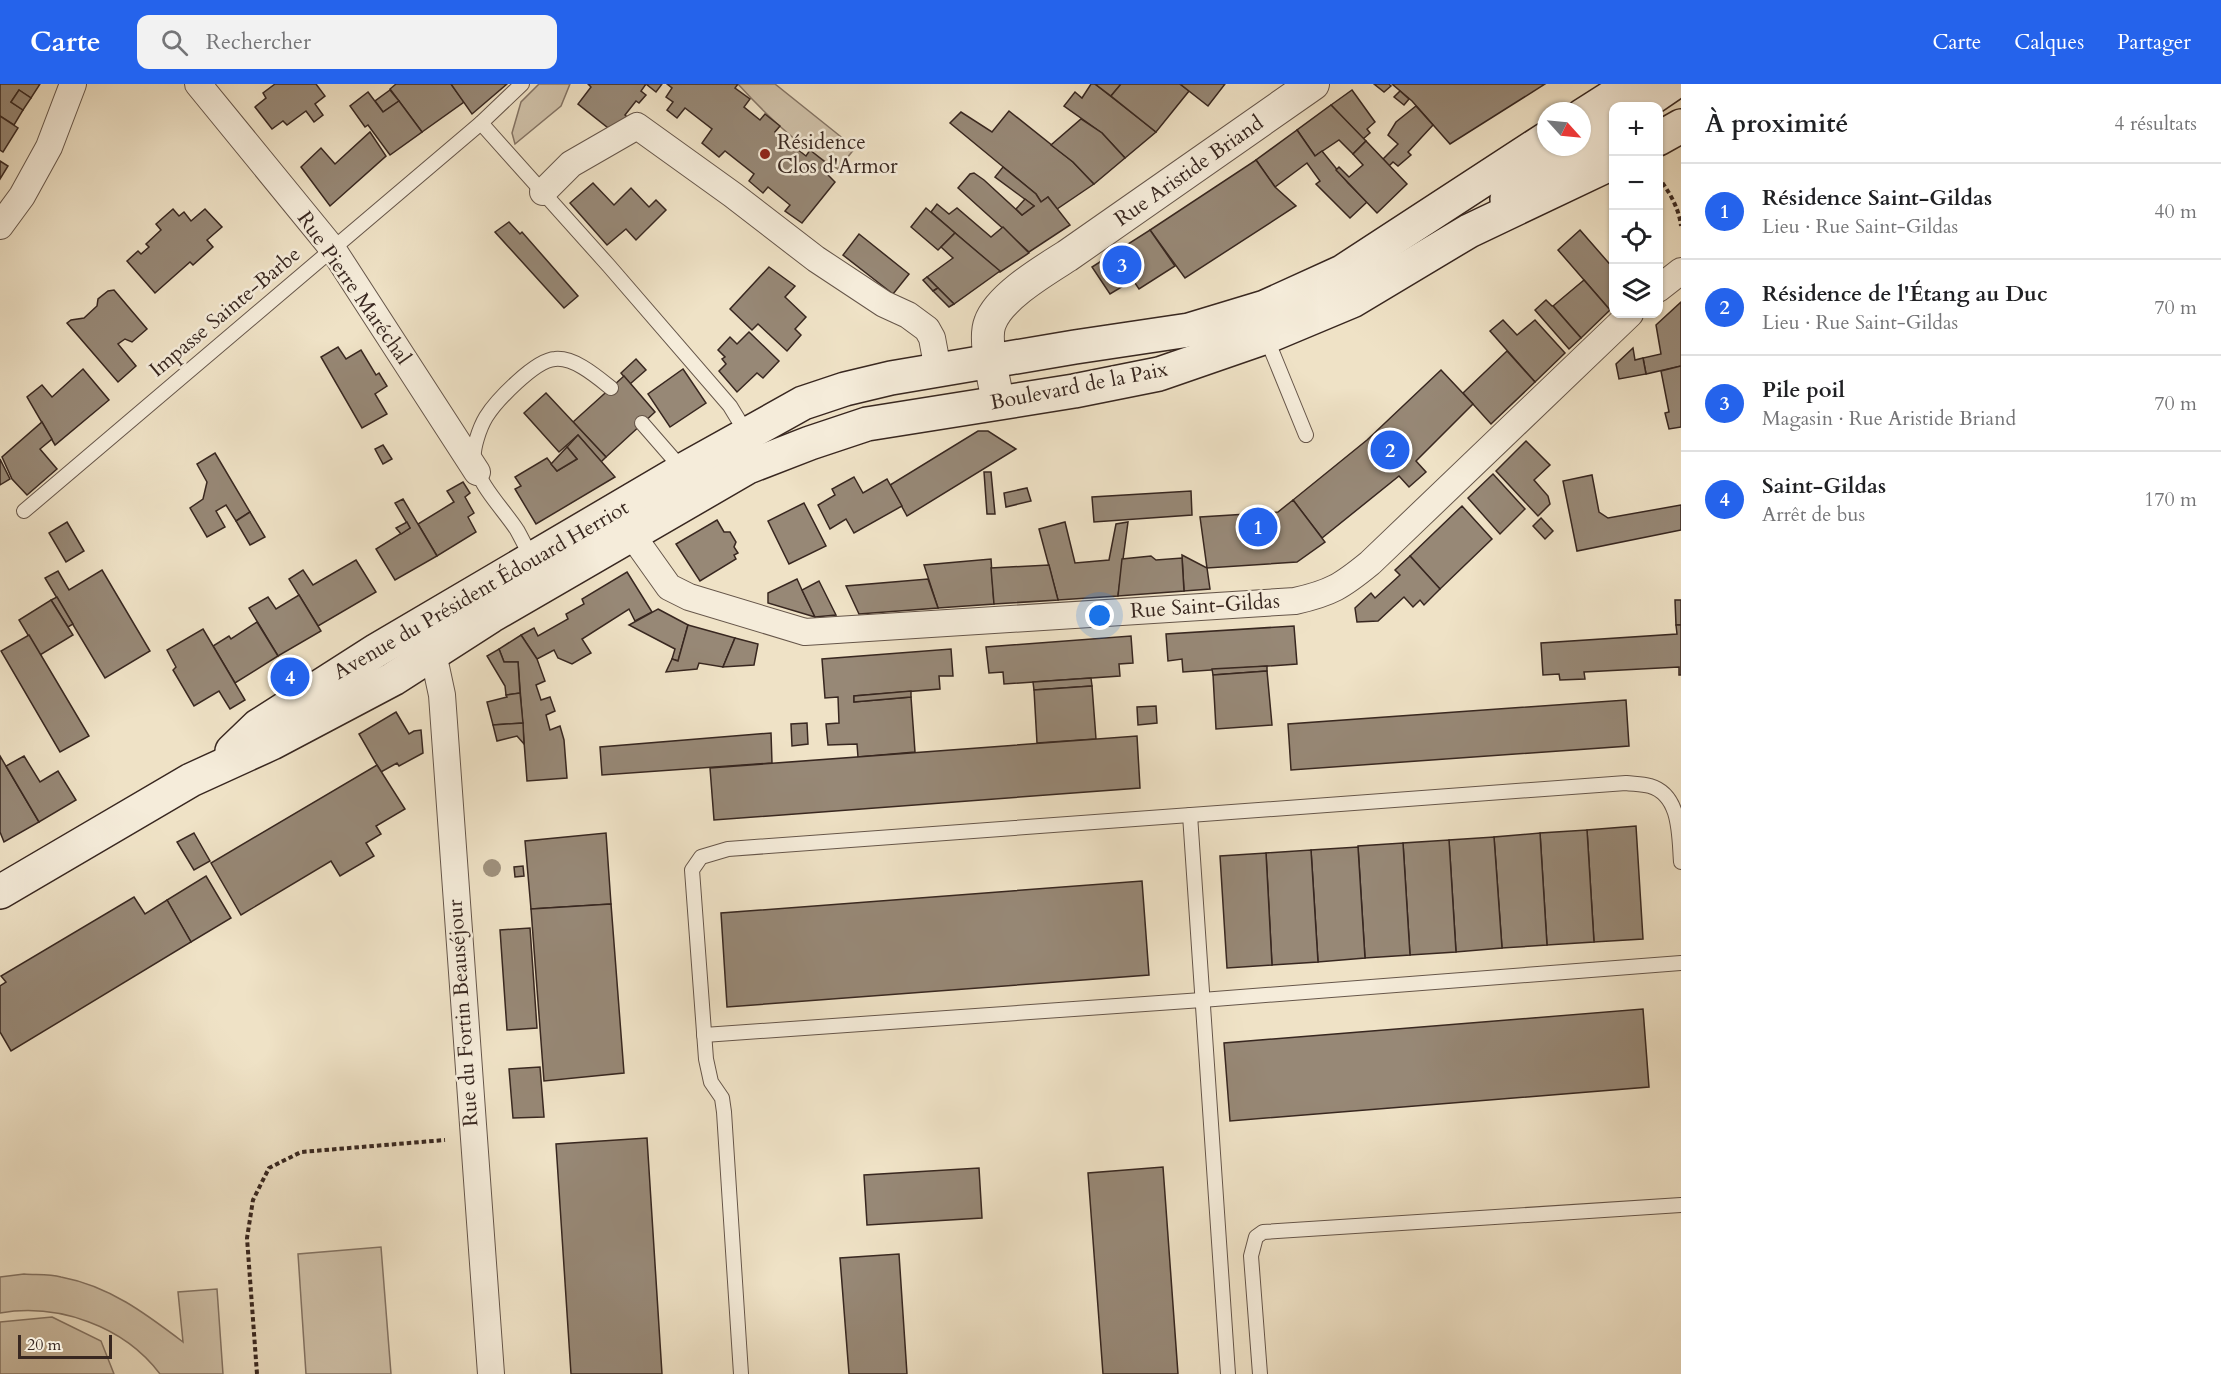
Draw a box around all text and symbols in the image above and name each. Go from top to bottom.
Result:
search box [137,15,557,69]
text: Carte [30,23,101,61]
icon: search [158,26,191,59]
text: Rechercher [206,27,311,57]
text: Carte [1932,28,1981,57]
text: Calques [2014,28,2084,57]
text: Partager [2117,28,2191,57]
north arrow [1537,102,1591,156]
map controls [1609,102,1663,318]
button: + [1609,102,1663,156]
text: À proximité [1705,106,1848,141]
street label: Rue Aristide Briand [1109,109,1269,233]
text: 4 résultats [2114,110,2197,137]
place label: Résidence Clos d'Armor [777,128,898,181]
marker: Résidence Clos d'Armor [758,147,772,161]
button: − [1609,156,1663,210]
text: Résidence Saint-Gildas [1762,183,1992,213]
text: 1 [1719,198,1730,225]
text: 40 m [2154,198,2197,225]
street label: Rue Pierre Maréchal [290,205,418,371]
button: locate [1609,210,1663,264]
text: Lieu · Rue Saint-Gildas [1762,213,1958,240]
street label: Impasse Sainte-Barbe [143,240,307,384]
pin: 3 [1102,242,1142,288]
button: layers [1609,264,1663,318]
text: Résidence de l'Étang au Duc [1762,279,2048,309]
text: 2 [1719,294,1730,321]
text: 70 m [2154,294,2197,321]
text: Lieu · Rue Saint-Gildas [1762,309,1958,336]
street label: Boulevard de la Paix [988,354,1171,417]
text: Pile poil [1762,375,1845,405]
text: 3 [1719,390,1730,417]
text: 70 m [2154,390,2197,417]
text: Magasin · Rue Aristide Briand [1762,405,2016,432]
pin: 2 [1370,428,1410,472]
text: Saint-Gildas [1762,471,1886,501]
text: 4 [1719,486,1730,513]
text: 170 m [2144,486,2197,513]
street label: Avenue du Président Édouard Herriot [328,493,634,687]
text: Arrêt de bus [1762,501,1865,528]
pin: 1 [1238,504,1278,550]
street label: Rue Saint-Gildas [1129,586,1281,626]
your location [1085,601,1114,630]
pin: 4 [270,654,310,700]
street label: Rue du Fortin Beauséjour [441,898,485,1128]
scale bar [18,1332,112,1360]
text: 20 m [27,1334,61,1356]

